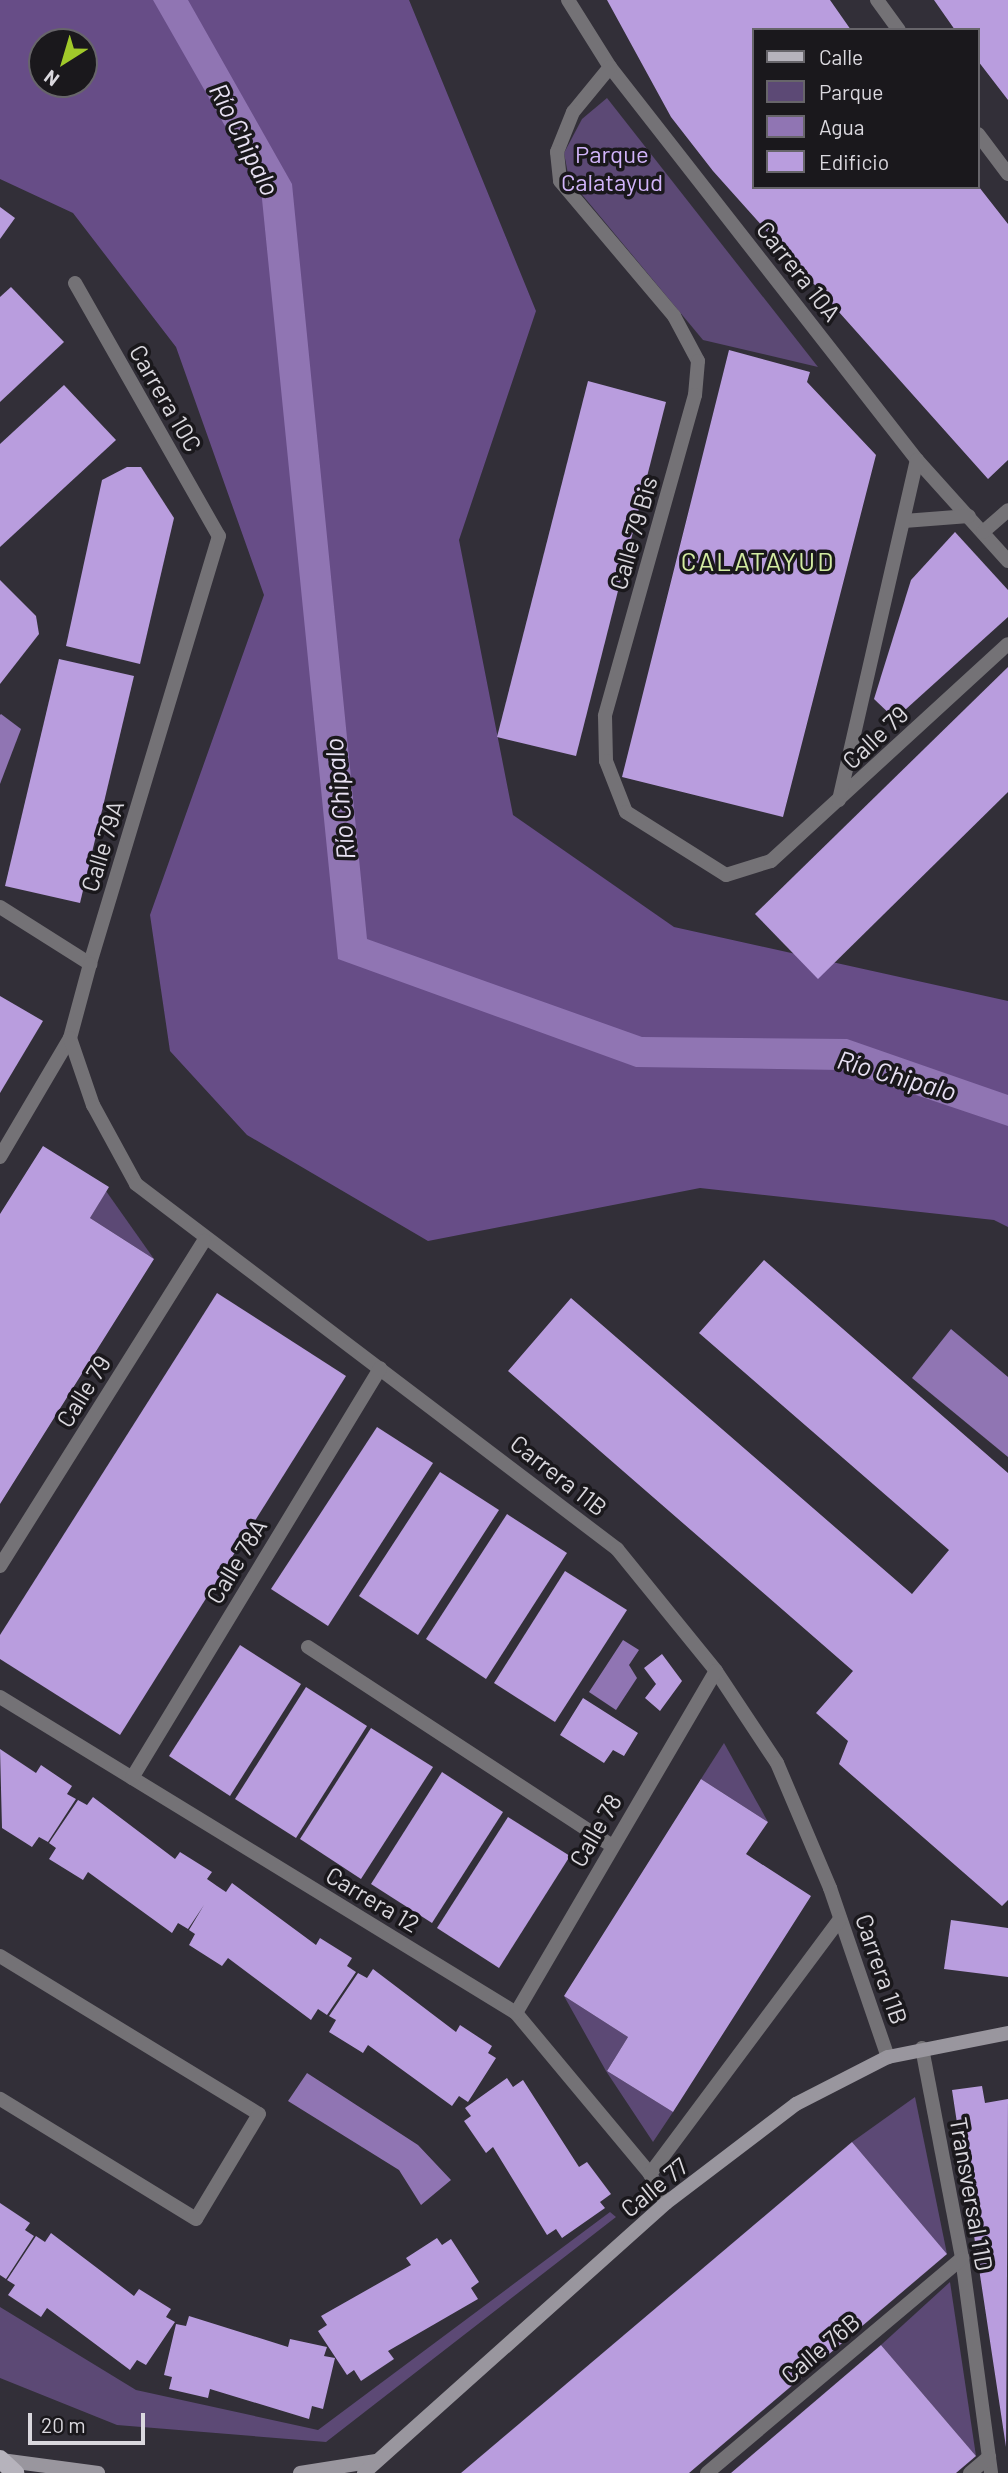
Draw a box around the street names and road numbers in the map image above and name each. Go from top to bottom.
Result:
street label: Carrera 10A [751,215,847,327]
street label: Carrera 10C [124,339,208,457]
street label: Calle 79 Bis [603,473,663,593]
street label: Calle 79 [836,699,914,775]
street label: Calle 79A [75,797,129,895]
street label: Calle 79 [50,1350,116,1432]
street label: Carrera 11B [505,1428,613,1522]
street label: Calle 78A [200,1513,272,1609]
street label: Calle 78 [563,1789,627,1871]
street label: Carrera 12 [321,1860,425,1938]
street label: Carrera 11B [850,1910,914,2028]
street label: Transversal 11D [944,2115,1000,2273]
street label: Calle 77 [615,2151,693,2223]
street label: Calle 76B [775,2307,865,2389]

